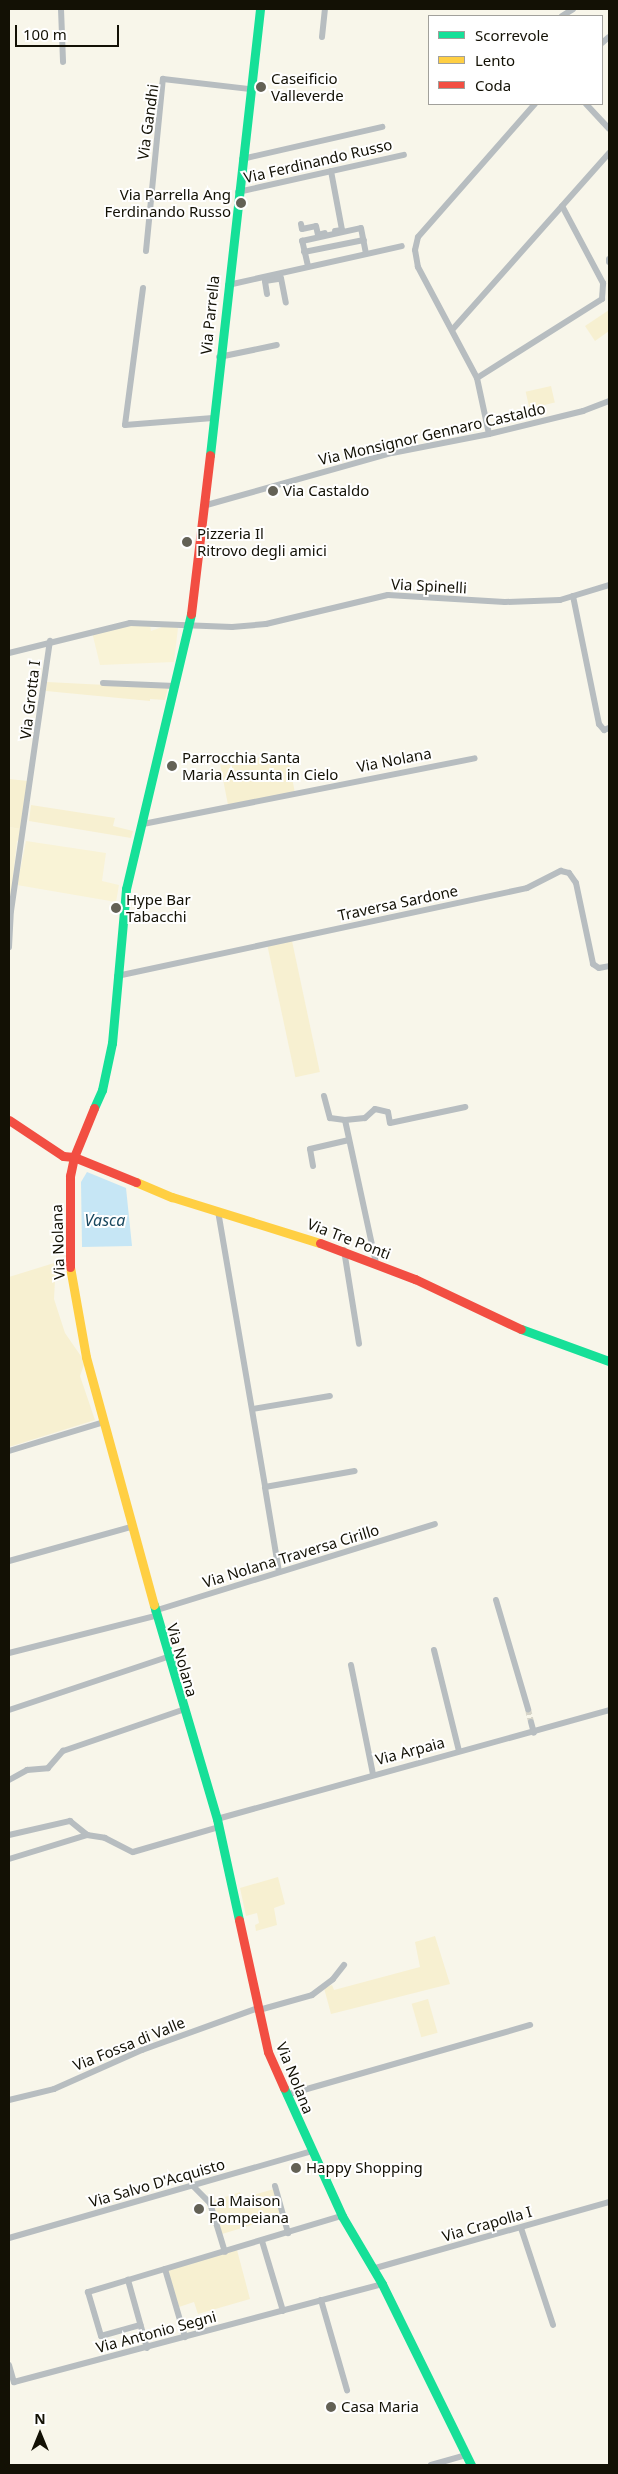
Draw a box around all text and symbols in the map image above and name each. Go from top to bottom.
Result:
scale bar [18,15,121,47]
legend [428,15,603,105]
text: 100 m [23,24,67,44]
text: Scorrevole [475,25,549,45]
text: Lento [475,50,515,70]
place label: Caseificio Valleverde [271,69,344,104]
text: Coda [475,75,511,95]
marker: Caseificio Valleverde [255,81,267,93]
street label: Via Gandhi [134,83,162,161]
street label: Via Ferdinando Russo [242,135,394,187]
place label: Via Parrella Ang Ferdinando Russo [105,185,231,220]
marker: Via Parrella Ang Ferdinando Russo [235,197,247,209]
street label: Via Parrella [197,275,223,355]
street label: Via Monsignor Gennaro Castaldo [317,399,547,469]
place label: Via Castaldo [283,482,369,500]
marker: Via Castaldo [267,485,279,497]
place label: Pizzeria Il Ritrovo degli amici [197,524,327,559]
marker: Pizzeria Il Ritrovo degli amici [181,536,193,548]
street label: Via Spinelli [391,575,467,597]
street label: Via Grotta I [16,660,44,740]
street label: Via Nolana [355,744,433,776]
place label: Parrocchia Santa Maria Assunta in Cielo [182,748,338,783]
marker: Parrocchia Santa Maria Assunta in Cielo [166,760,178,772]
street label: Traversa Sardone [336,881,460,925]
place label: Hype Bar Tabacchi [126,890,191,925]
marker: Hype Bar Tabacchi [110,902,122,914]
street label: Via Nolana [48,1204,68,1280]
water label: Vasca [85,1210,125,1230]
street label: Via Tre Ponti [305,1215,393,1263]
street label: Via Nolana Traversa Cirillo [201,1521,381,1591]
street label: Via Nolana [163,1621,201,1699]
street label: Via Arpaia [373,1733,447,1769]
street label: Via Fossa di Valle [70,2013,188,2075]
street label: Via Nolana [272,2040,318,2116]
street label: Via Salvo D'Acquisto [87,2155,227,2211]
place label: Happy Shopping [306,2159,423,2177]
marker: Happy Shopping [290,2162,302,2174]
place label: La Maison Pompeiana [209,2191,289,2226]
marker: La Maison Pompeiana [193,2203,205,2215]
street label: Via Crapolla I [440,2203,534,2245]
street label: Via Antonio Segni [94,2307,218,2357]
place label: Casa Maria [341,2398,419,2416]
marker: Casa Maria [325,2401,337,2413]
north arrow [15,2409,65,2459]
text: N [34,2409,46,2428]

